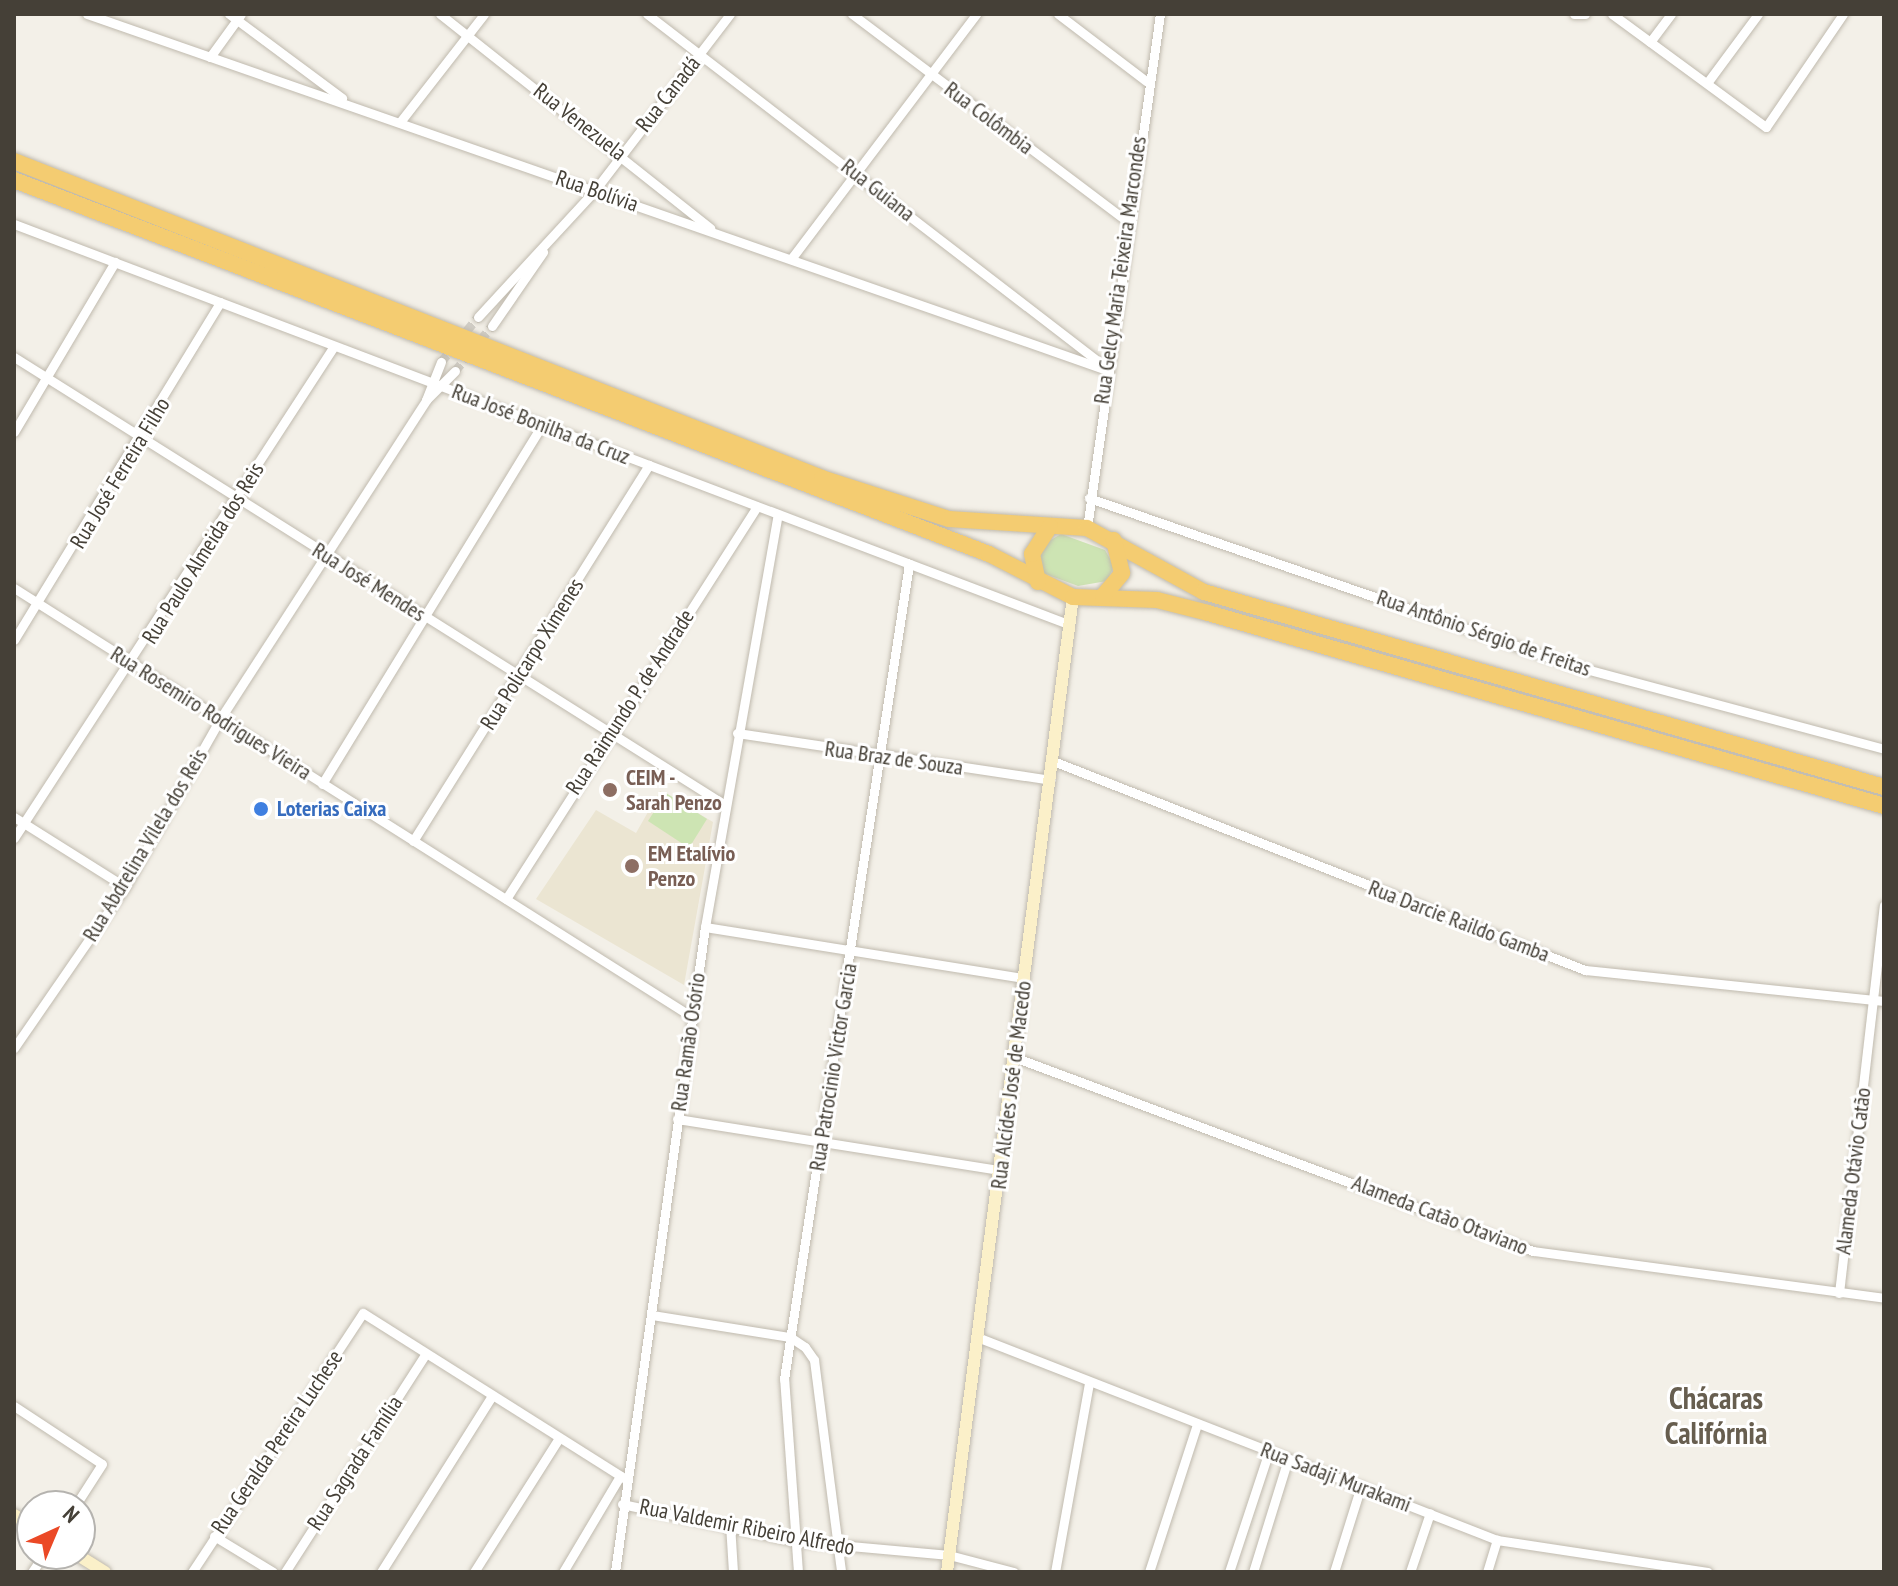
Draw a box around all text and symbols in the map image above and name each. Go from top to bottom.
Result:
street label: Rua Canadá [630,51,706,137]
street label: Rua Colômbia [939,76,1039,160]
street label: Rua Venezuela [528,77,632,167]
street label: Rua Gelcy Maria Teixeira Marcondes [1088,134,1152,406]
street label: Rua Guiana [836,153,920,227]
street label: Rua Bolívia [552,165,642,217]
street label: Rua José Bonilha da Cruz [448,378,634,470]
street label: Rua José Ferreira Filho [65,393,175,553]
street label: Rua Paulo Almeida dos Reis [136,457,270,649]
street label: Rua José Mendes [308,537,430,627]
street label: Rua Policarpo Ximenes [475,573,589,735]
street label: Rua Antônio Sérgio de Freitas [1373,584,1595,682]
street label: Rua Raimundo P. de Andrade [560,604,700,800]
street label: Rua Rosemiro Rodrigues Vieira [106,640,316,786]
street label: Rua Braz de Souza [823,735,965,781]
street label: Rua Abdrelina Vilela dos Reis [77,743,213,947]
place label: CEIM - Sarah Penzo [626,764,722,816]
marker: CEIM - Sarah Penzo [601,781,619,799]
place label: Loterias Caixa [277,796,387,822]
marker: Loterias Caixa [252,800,270,818]
place label: EM Etalívio Penzo [648,840,735,892]
marker: EM Etalívio Penzo [623,857,641,875]
street label: Rua Darcie Raildo Gamba [1365,874,1553,968]
street label: Rua Patrocinio Victor Garcia [804,961,862,1173]
street label: Rua Ramão Osório [665,971,711,1113]
street label: Rua Alcídes José de Macedo [985,979,1037,1191]
street label: Alameda Otávio Catão [1830,1086,1876,1256]
street label: Alameda Catão Otaviano [1348,1169,1532,1261]
street label: Rua Geralda Pereira Luchese [206,1345,348,1539]
district label: Chácaras Califórnia [1665,1380,1767,1450]
street label: Rua Sagrada Família [302,1391,408,1535]
street label: Rua Sadaji Murakami [1257,1436,1415,1518]
north arrow [16,1490,96,1570]
street label: Rua Valdemir Ribeiro Alfredo [637,1493,857,1561]
text: N [57,1500,85,1528]

